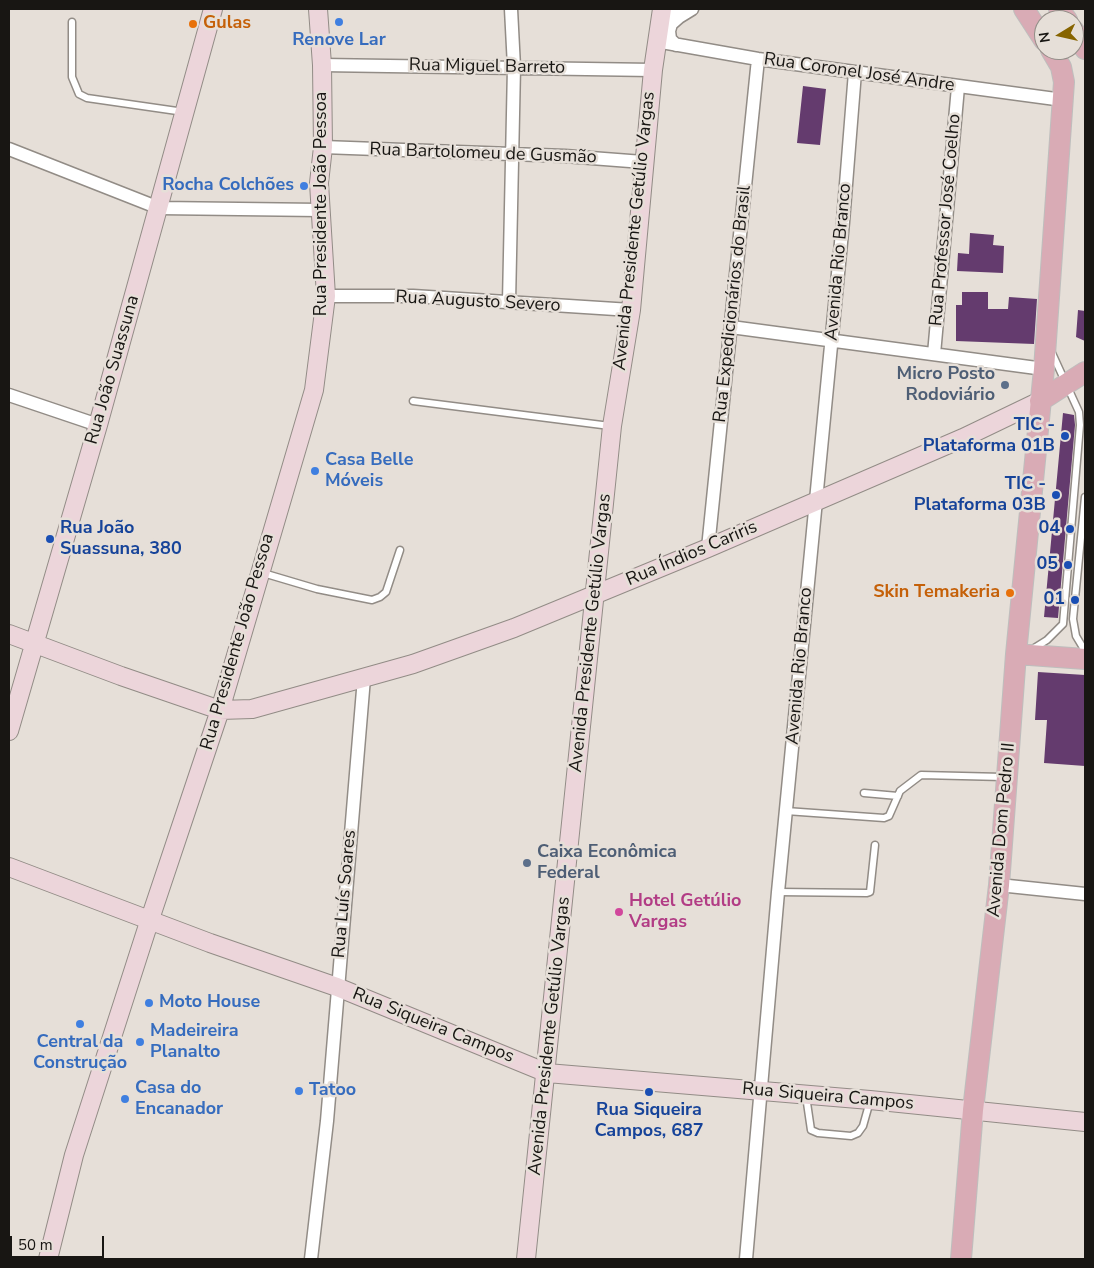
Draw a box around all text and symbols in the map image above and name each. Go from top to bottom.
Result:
north arrow [1034,10,1084,60]
place label: Gulas [203,13,251,35]
marker: Renove Lar [333,16,345,28]
marker: Gulas [187,18,199,30]
place label: Renove Lar [292,30,386,52]
text: N [1034,31,1055,44]
street label: Rua Coronel José Andre [762,49,956,97]
street label: Rua Miguel Barreto [409,55,565,79]
street label: Avenida Presidente Getúlio Vargas [610,91,660,371]
street label: Rua Presidente João Pessoa [311,92,333,316]
street label: Rua Professor José Coelho [926,113,966,327]
street label: Rua Bartolomeu de Gusmão [369,139,597,169]
place label: Rocha Colchões [162,175,294,197]
marker: Rocha Colchões [298,180,310,192]
street label: Avenida Rio Branco [821,182,857,342]
street label: Rua Expedicionários do Brasil [710,184,756,424]
street label: Rua Augusto Severo [395,287,561,317]
street label: Rua João Suassuna [81,293,145,447]
place label: Micro Posto Rodoviário [897,364,995,406]
marker: Micro Posto Rodoviário [999,379,1011,391]
place label: TIC - Plataforma 01B [923,415,1055,458]
marker: TIC - Plataforma 01B [1059,430,1071,442]
place label: Casa Belle Móveis [325,450,414,492]
marker: Casa Belle Móveis [309,465,321,477]
place label: TIC - Plataforma 03B [914,474,1046,516]
marker: TIC - Plataforma 03B [1050,489,1062,501]
street label: Avenida Presidente Getúlio Vargas [566,493,616,773]
street label: Rua Índios Cariris [623,517,761,591]
place label: Rua João Suassuna, 380 [60,518,182,560]
place label: 04 [1038,518,1060,540]
marker: 04 [1064,523,1076,535]
street label: Rua Presidente João Pessoa [197,531,279,753]
marker: Rua João Suassuna, 380 [44,533,56,545]
place label: 05 [1036,554,1058,576]
marker: 05 [1062,559,1074,571]
place label: Skin Temakeria [873,582,1000,604]
street label: Avenida Rio Branco [782,586,818,746]
marker: Skin Temakeria [1004,587,1016,599]
place label: 01 [1043,589,1065,611]
marker: 01 [1069,594,1081,606]
street label: Avenida Dom Pedro II [984,742,1020,918]
street label: Rua Luís Soares [329,829,361,959]
place label: Caixa Econômica Federal [537,842,677,884]
marker: Caixa Econômica Federal [521,857,533,869]
place label: Hotel Getúlio Vargas [629,891,741,934]
street label: Avenida Presidente Getúlio Vargas [525,896,575,1176]
marker: Hotel Getúlio Vargas [613,906,625,918]
street label: Rua Siqueira Campos [349,984,517,1068]
place label: Moto House [159,992,260,1014]
marker: Moto House [143,997,155,1009]
marker: Central da Construção [74,1018,86,1030]
place label: Madeireira Planalto [150,1021,239,1064]
place label: Central da Construção [33,1032,127,1074]
marker: Madeireira Planalto [134,1036,146,1048]
place label: Casa do Encanador [135,1078,223,1120]
street label: Rua Siqueira Campos [741,1079,915,1115]
place label: Tatoo [309,1080,356,1102]
marker: Tatoo [293,1085,305,1097]
marker: Rua Siqueira Campos, 687 [643,1086,655,1098]
marker: Casa do Encanador [119,1093,131,1105]
place label: Rua Siqueira Campos, 687 [594,1100,704,1142]
scale bar [12,1226,106,1258]
text: 50 m [18,1235,53,1255]

